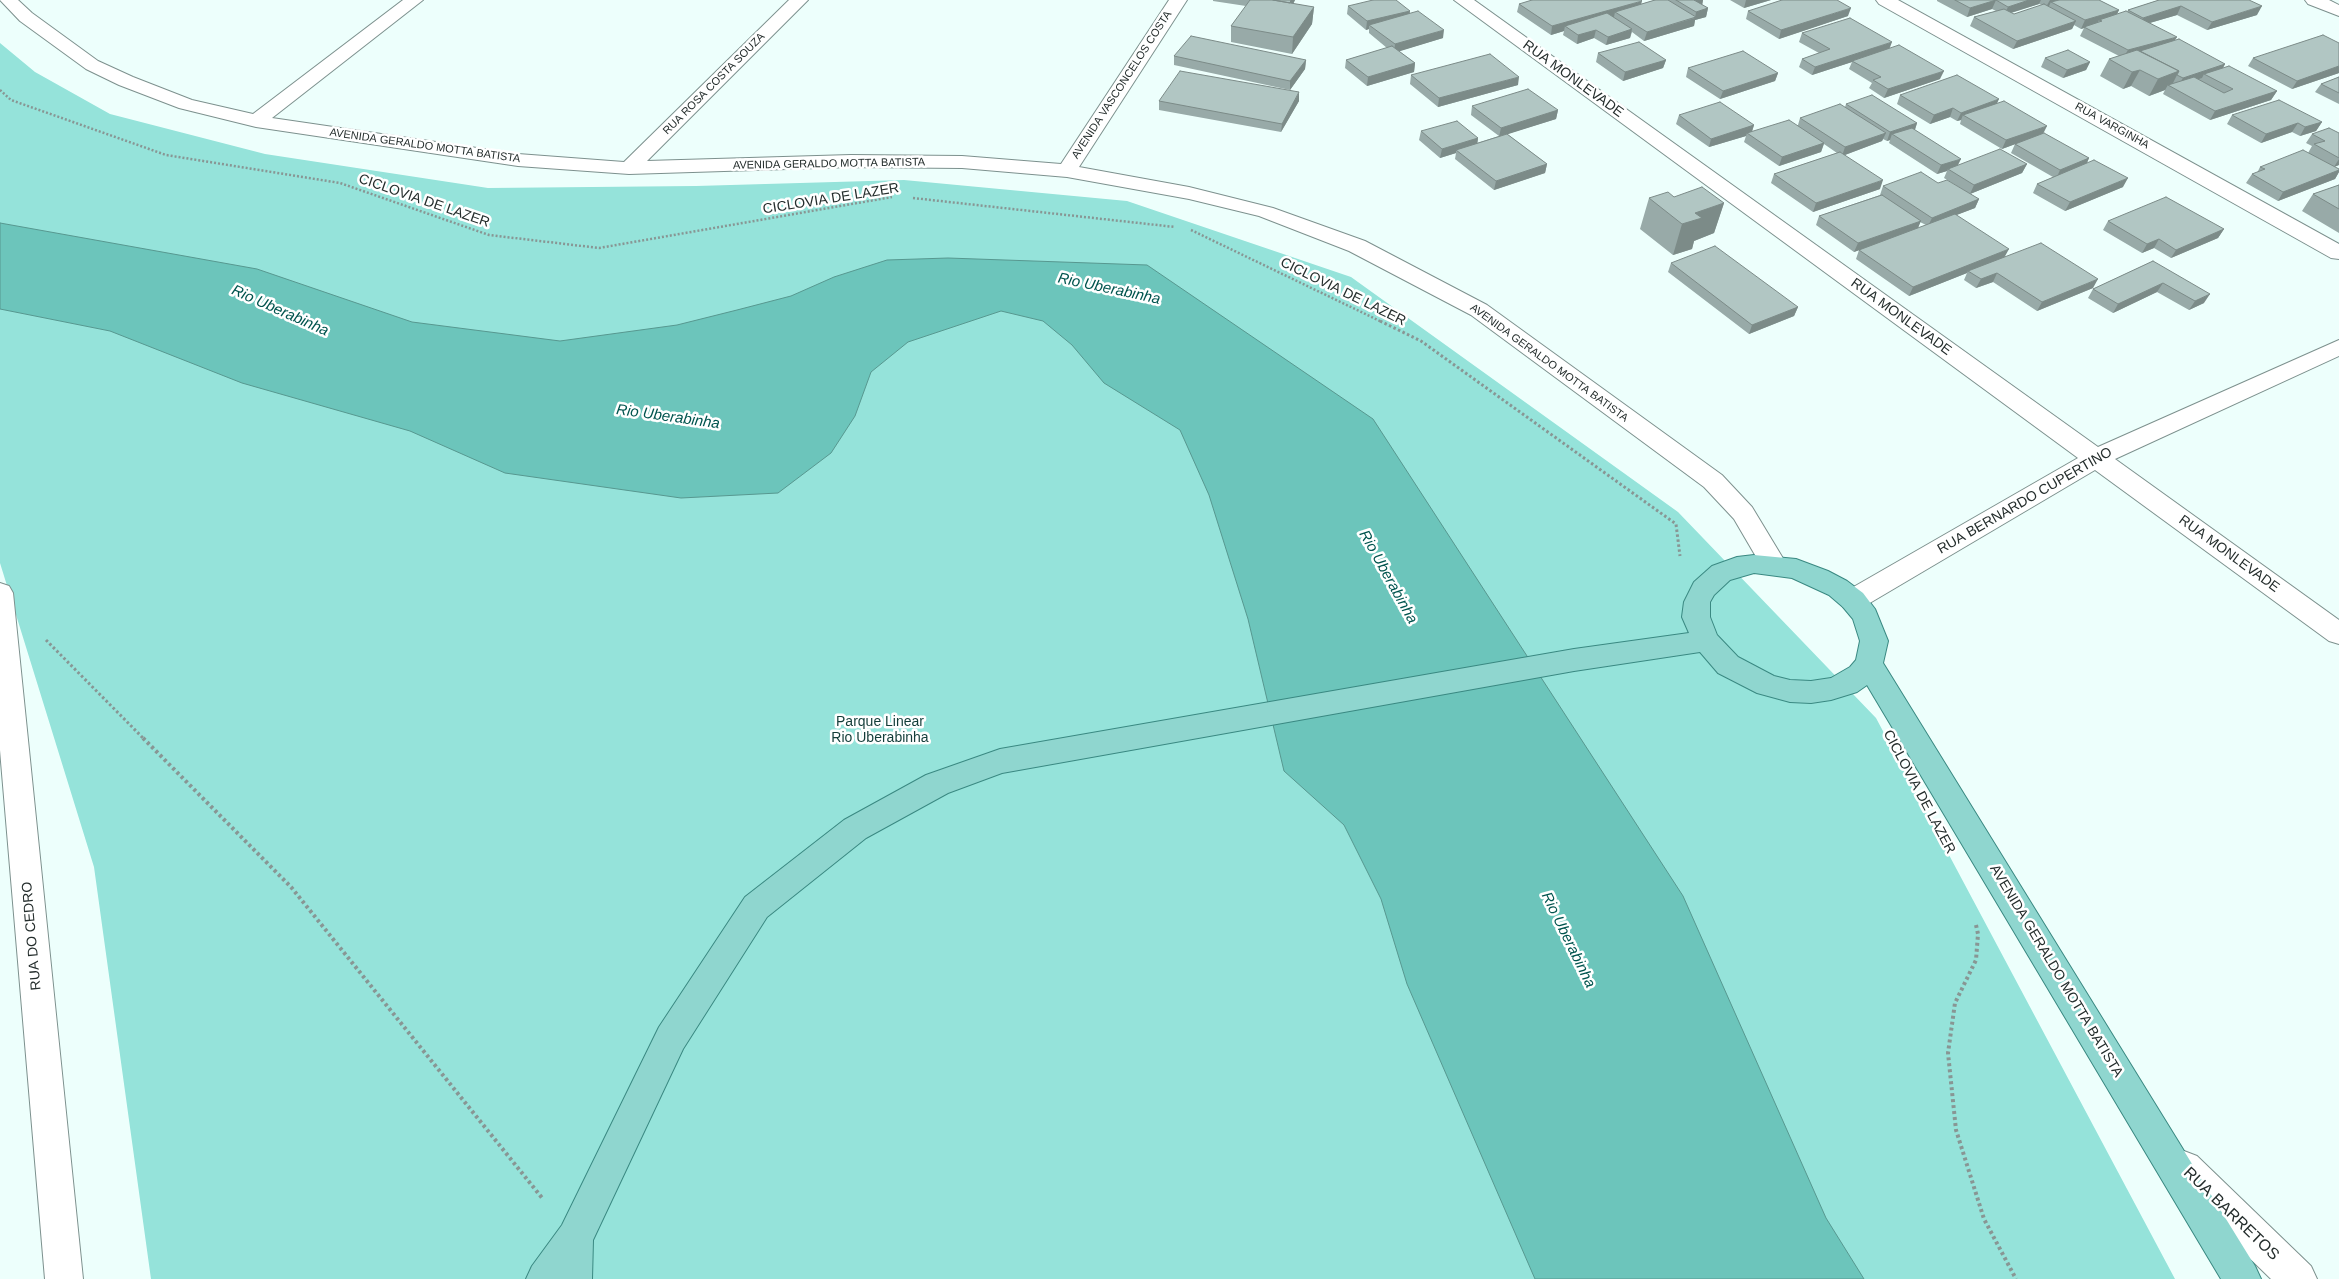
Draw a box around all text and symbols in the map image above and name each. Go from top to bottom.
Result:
street label: AVENIDA VASCONCELOS COSTA [1069,9,1175,161]
street label: RUA ROSA COSTA SOUZA [660,30,768,138]
street label: RUA MONLEVADE [1519,37,1627,121]
street label: RUA VARGINHA [2073,100,2151,152]
street label: AVENIDA GERALDO MOTTA BATISTA [329,126,521,166]
street label: AVENIDA GERALDO MOTTA BATISTA [733,156,925,172]
street label: CICLOVIA DE LAZER [356,171,492,231]
street label: CICLOVIA DE LAZER [762,180,900,218]
street label: CICLOVIA DE LAZER [1277,254,1409,330]
water label: Rio Uberabinha [1056,269,1162,309]
street label: RUA MONLEVADE [1847,275,1955,359]
water label: Rio Uberabinha [229,282,331,340]
street label: AVENIDA GERALDO MOTTA BATISTA [1467,301,1631,425]
water label: Rio Uberabinha [615,401,721,433]
street label: RUA BERNARDO CUPERTINO [1935,444,2115,558]
street label: RUA MONLEVADE [2175,512,2283,596]
water label: Rio Uberabinha [1355,527,1421,627]
park label: Parque Linear Rio Uberabinha [831,714,929,746]
street label: CICLOVIA DE LAZER [1879,727,1959,857]
street label: AVENIDA GERALDO MOTTA BATISTA [1986,862,2126,1080]
street label: RUA DO CEDRO [19,881,45,991]
water label: Rio Uberabinha [1537,889,1599,991]
street label: RUA BARRETOS [2179,1163,2283,1265]

